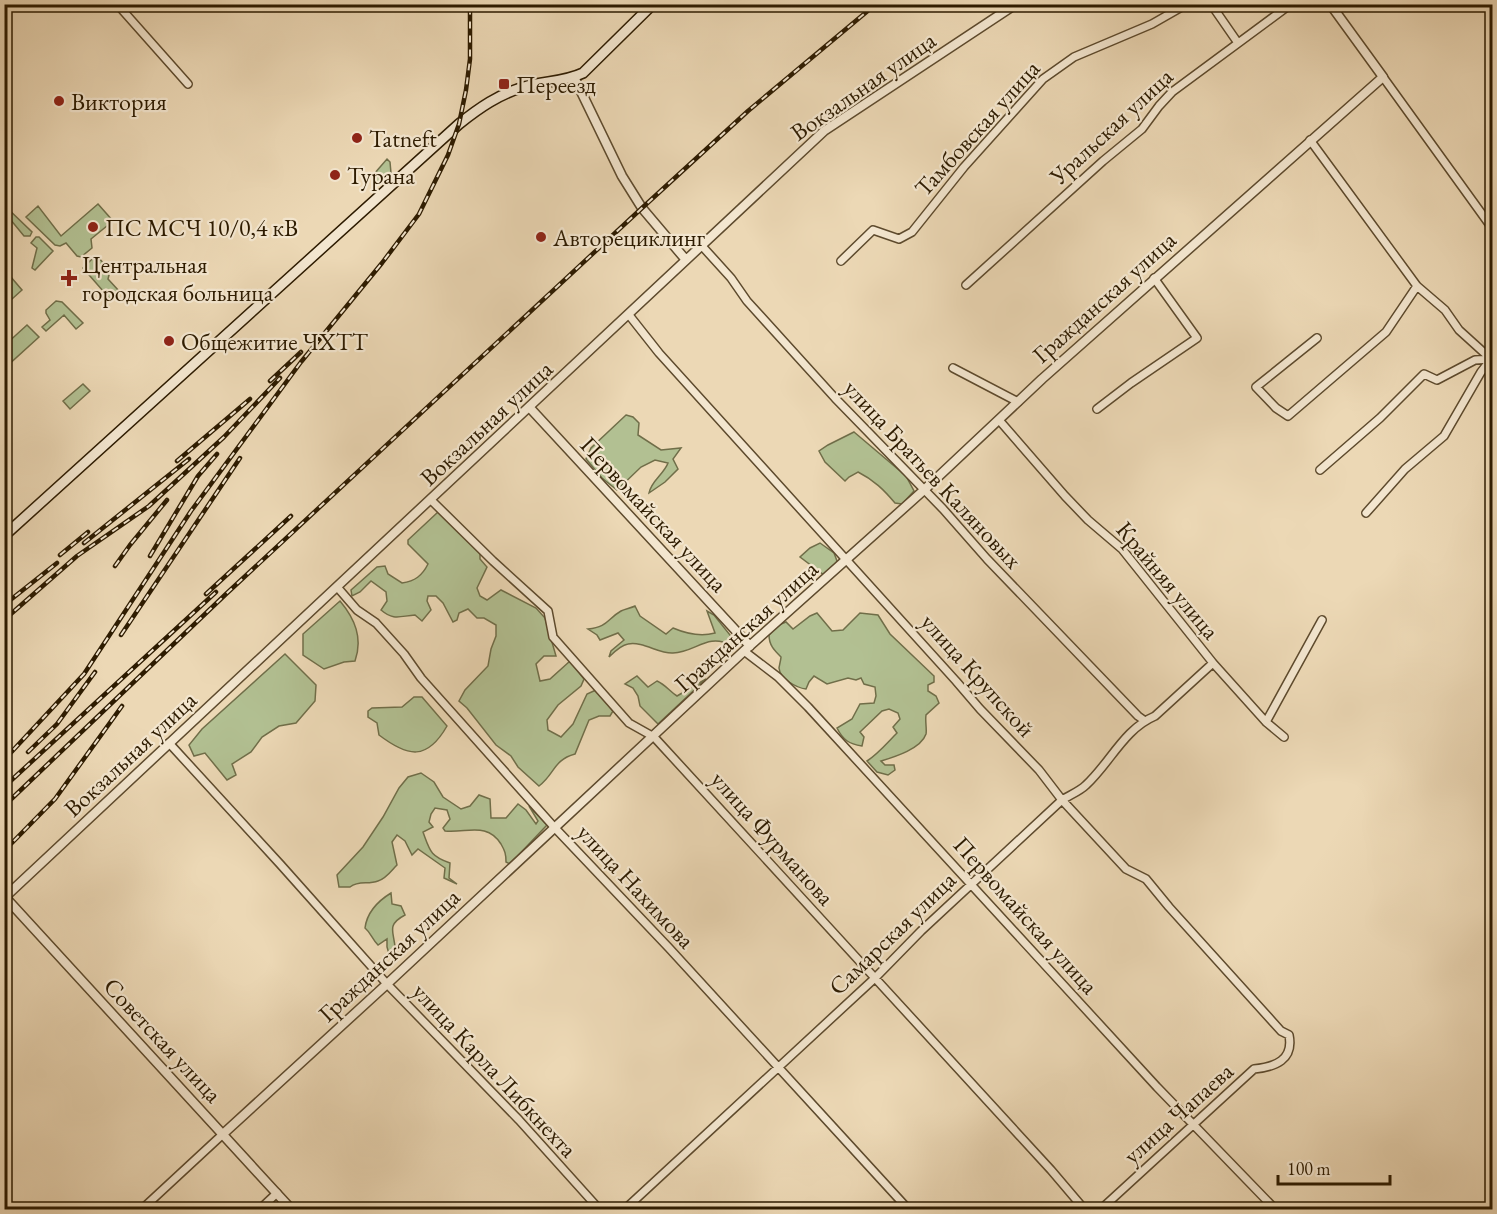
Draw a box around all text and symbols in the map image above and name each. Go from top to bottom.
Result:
street label: Вокзальная улица [784,24,942,148]
street label: Тамбовская улица [908,53,1047,203]
street label: Уральская улица [1042,61,1180,192]
place label: Переезд [516,69,596,100]
marker: Переезд [497,77,511,91]
place label: Виктория [71,86,167,117]
marker: Виктория [52,94,66,108]
place label: Tatneft [369,123,437,154]
marker: Tatneft [350,131,364,145]
place label: Турана [347,160,415,191]
marker: Турана [328,168,342,182]
place label: ПС МСЧ 10/0,4 кВ [105,212,298,243]
marker: ПС МСЧ 10/0,4 кВ [86,220,100,234]
place label: Авторециклинг [552,222,706,253]
street label: Гражданская улица [1026,224,1183,370]
marker: Авторециклинг [534,230,548,244]
place label: Центральная городская больница [82,249,274,308]
marker: Центральная городская больница [60,269,78,287]
place label: Общежитие ЧХТТ [181,326,369,357]
marker: Общежитие ЧХТТ [162,334,176,348]
street label: Вокзальная улица [413,353,559,492]
street label: улица Братьев Каляновых [837,373,1029,576]
street label: Первомайская улица [574,429,735,599]
street label: Крайняя улица [1110,515,1227,646]
street label: Гражданская улица [668,553,825,699]
street label: улица Крупской [914,607,1042,744]
street label: Вокзальная улица [57,684,203,823]
street label: улица Фурманова [704,764,842,912]
street label: улица Нахимова [570,817,702,955]
street label: Первомайская улица [947,829,1106,1001]
street label: Самарская улица [822,864,963,1002]
street label: Гражданская улица [312,881,467,1029]
street label: Советская улица [97,971,229,1109]
street label: улица Карла Либкнехта [406,976,584,1164]
street label: улица Чапаева [1117,1055,1240,1171]
scale bar [1278,1148,1390,1186]
text: 100 m [1287,1157,1331,1180]

